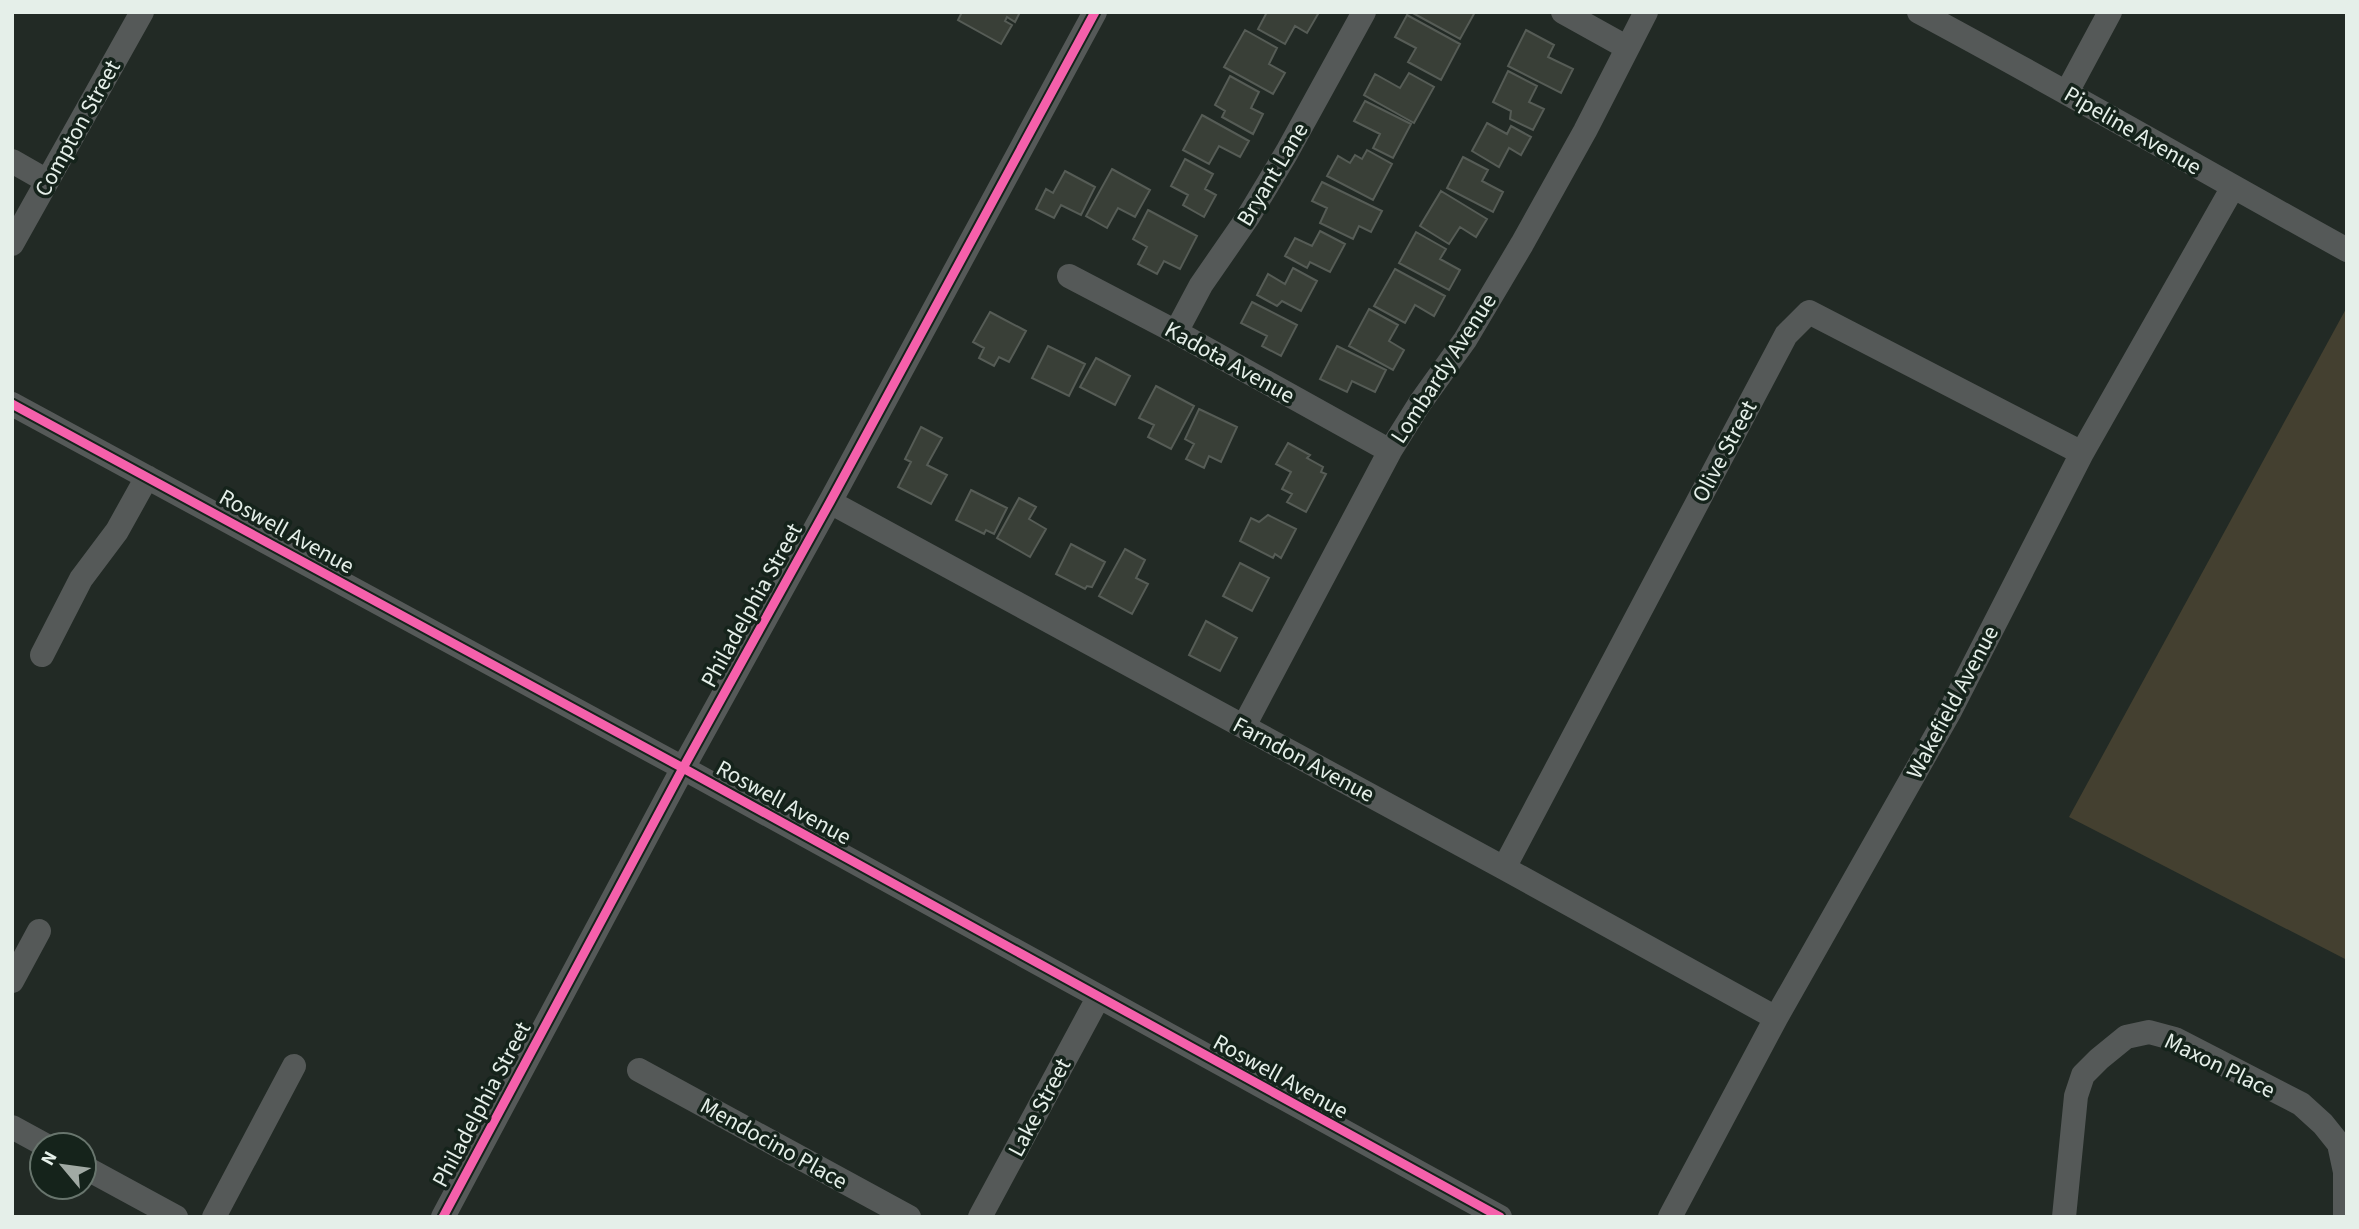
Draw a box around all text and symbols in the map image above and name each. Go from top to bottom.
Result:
street label: Compton Street [26,54,129,203]
street label: Pipeline Avenue [2058,78,2208,183]
street label: Bryant Lane [1228,116,1316,232]
street label: Lombardy Avenue [1382,287,1504,450]
street label: Kadota Avenue [1159,313,1301,412]
street label: Olive Street [1684,394,1765,508]
street label: Roswell Avenue [213,481,360,582]
street label: Philadelphia Street [693,517,810,693]
street label: Wakefield Avenue [1898,620,2007,785]
street label: Farndon Avenue [1227,708,1380,811]
street label: Roswell Avenue [710,752,857,853]
street label: Philadelphia Street [424,1015,539,1193]
street label: Maxon Place [2159,1024,2281,1107]
street label: Roswell Avenue [1207,1026,1354,1127]
street label: Lake Street [1000,1052,1079,1162]
street label: Mendocino Place [694,1089,853,1198]
north arrow [28,1131,98,1201]
text: N [35,1146,64,1171]

